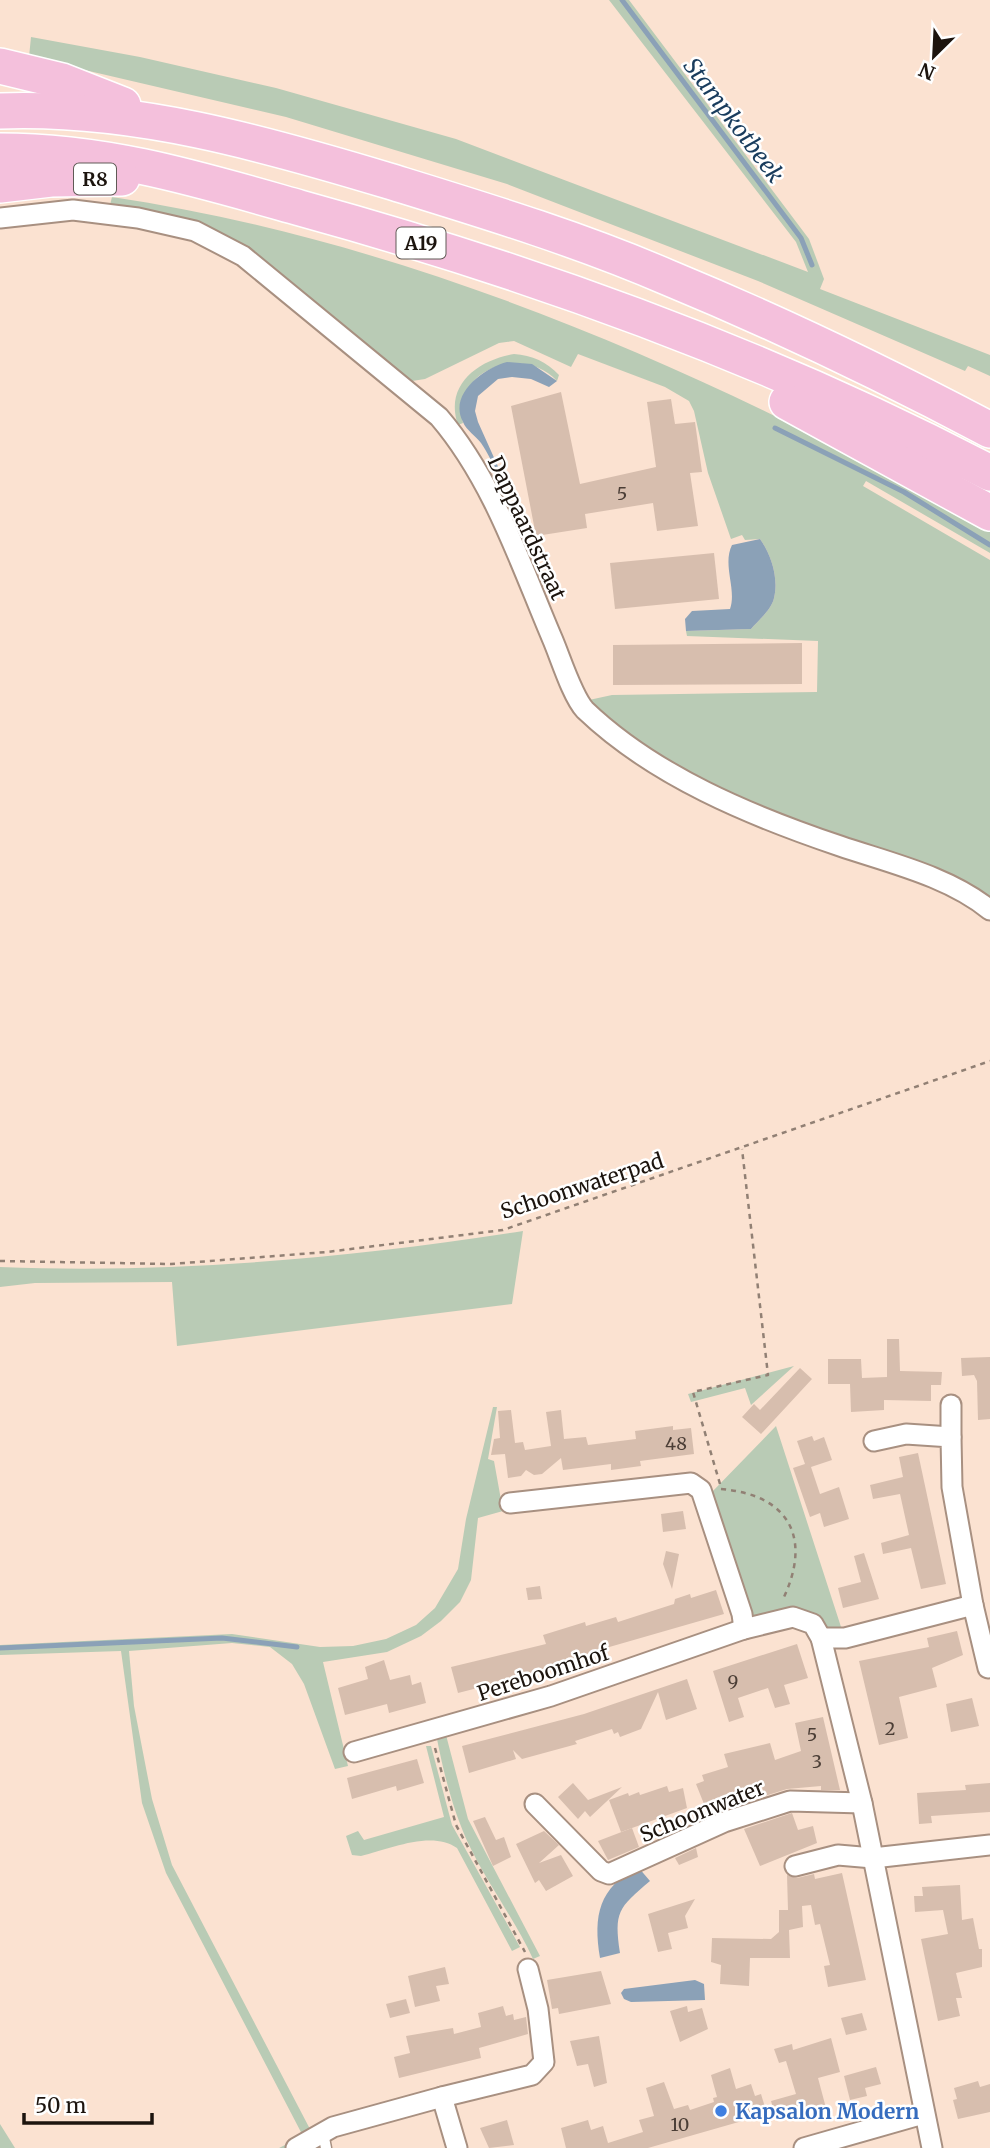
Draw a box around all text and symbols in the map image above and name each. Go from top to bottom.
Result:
north arrow [899,21,969,91]
water label: Stampkotbeek [678,52,791,189]
text: N [915,58,939,86]
road number: R8 [74,164,116,195]
road number: A19 [396,228,446,258]
street label: Dappaardstraat [482,452,572,604]
house number: 5 [617,482,627,505]
street label: Schoonwaterpad [497,1147,667,1225]
house number: 48 [665,1432,687,1455]
street label: Pereboomhof [474,1639,613,1707]
house number: 9 [728,1670,738,1693]
house number: 2 [885,1717,895,1740]
house number: 5 [807,1723,817,1746]
house number: 3 [812,1750,822,1773]
street label: Schoonwater [636,1774,768,1848]
scale bar [24,2082,152,2126]
text: 50 m [35,2092,86,2119]
place label: Kapsalon Modern [735,2098,919,2125]
marker: Kapsalon Modern [713,2103,729,2119]
house number: 10 [671,2113,689,2136]

